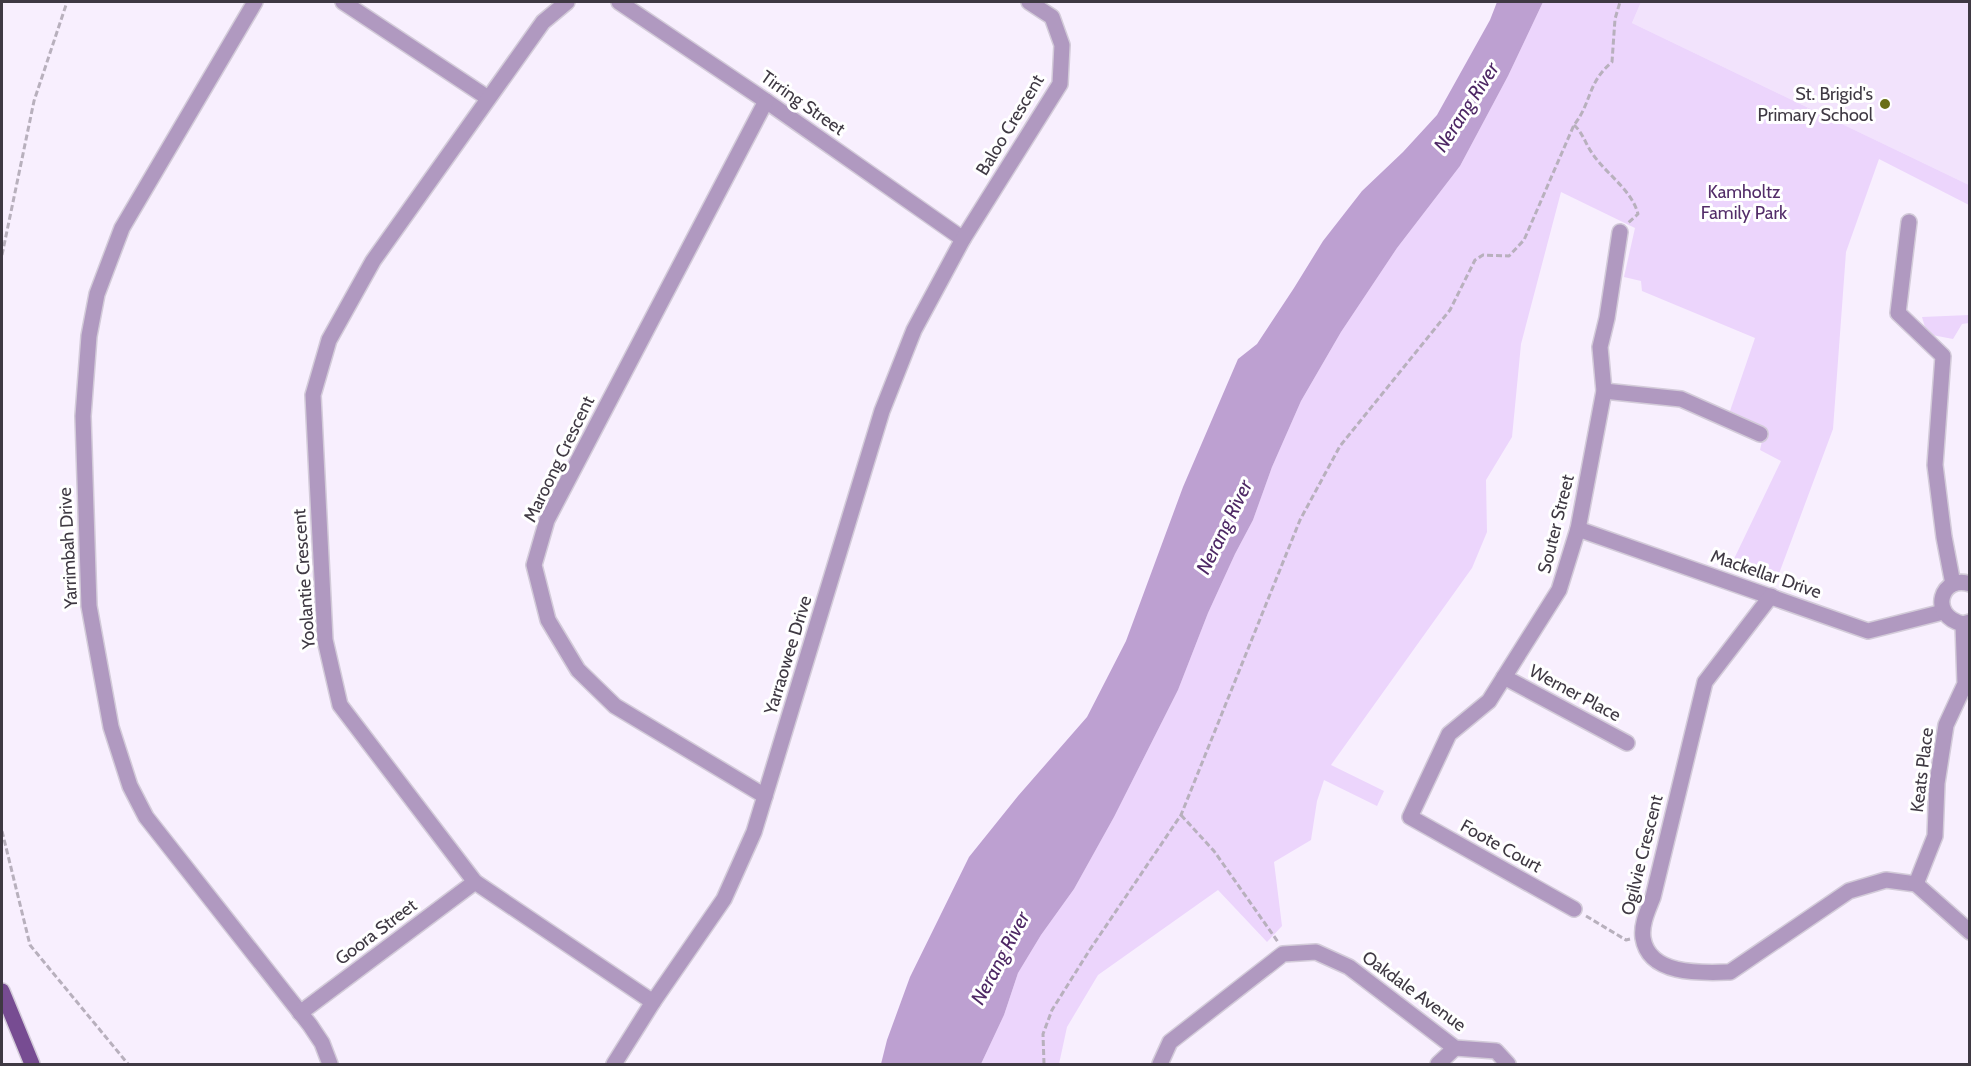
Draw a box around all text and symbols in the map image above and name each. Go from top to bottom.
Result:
water label: Nerang River [1428,57,1504,156]
street label: Tirring Street [757,66,849,140]
street label: Baloo Crescent [971,71,1049,179]
place label: St. Brigid's Primary School [1758,83,1874,126]
marker: St. Brigid's Primary School [1878,97,1892,111]
park label: Kamholtz Family Park [1701,181,1788,224]
street label: Maroong Crescent [519,392,599,526]
street label: Souter Street [1533,472,1579,576]
water label: Nerang River [1191,475,1257,578]
street label: Yarrimbah Drive [54,487,82,610]
street label: Yoolantie Crescent [288,508,320,651]
street label: Mackellar Drive [1708,545,1824,603]
street label: Yarraowee Drive [759,593,817,718]
street label: Werner Place [1525,660,1625,726]
street label: Keats Place [1906,726,1938,814]
street label: Ogilvie Crescent [1616,793,1668,917]
street label: Foote Court [1457,815,1545,877]
street label: Goora Street [331,894,421,970]
water label: Nerang River [966,907,1035,1009]
street label: Oakdale Avenue [1358,946,1470,1036]

